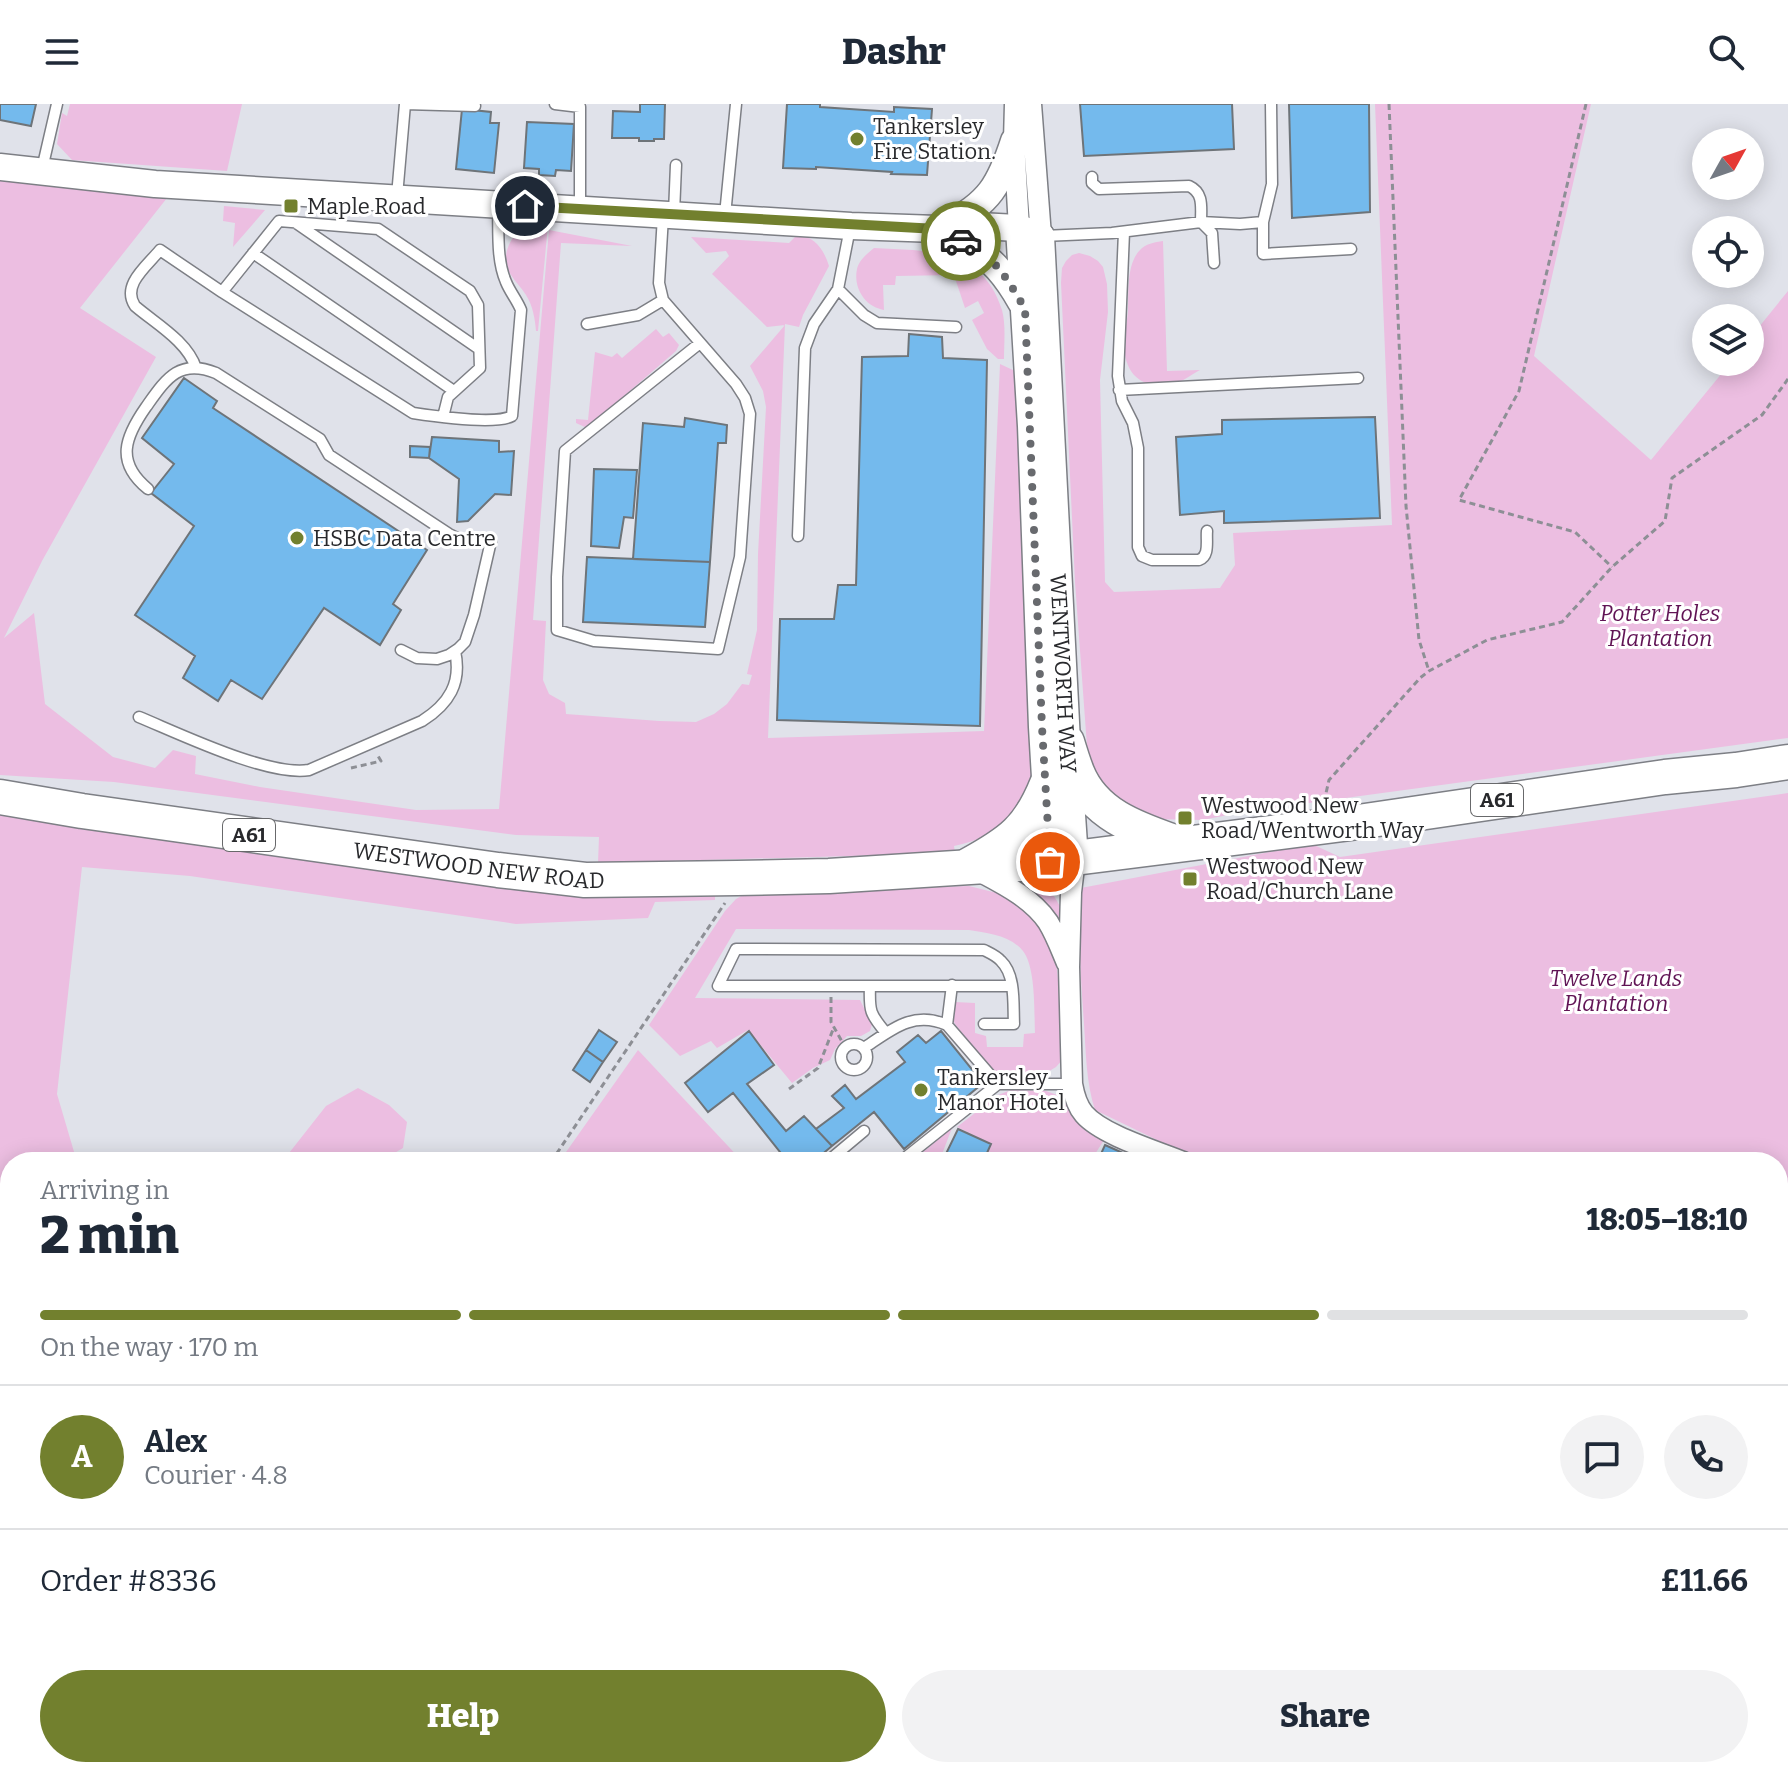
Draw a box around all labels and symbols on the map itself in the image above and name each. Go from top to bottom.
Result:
place label: Tankersley Fire Station. [873,113,996,165]
north arrow [1692,128,1764,200]
marker: Tankersley Fire Station. [848,130,866,148]
pin [491,172,559,240]
place label: Maple Road [307,193,426,220]
marker: Maple Road [282,197,300,215]
courier [921,201,1001,281]
place label: HSBC Data Centre [313,525,496,552]
marker: HSBC Data Centre [288,529,306,547]
street label: WENTWORTH WAY [1044,573,1082,775]
park label: Potter Holes Plantation [1600,600,1720,652]
road number: A61 [1471,784,1523,816]
place label: Westwood New Road/Wentworth Way [1201,792,1424,844]
marker: Westwood New Road/Wentworth Way [1176,809,1194,827]
road number: A61 [223,819,275,851]
pin [1016,828,1084,896]
street label: WESTWOOD NEW ROAD [352,837,605,894]
place label: Westwood New Road/Church Lane [1206,853,1394,905]
marker: Westwood New Road/Church Lane [1181,870,1199,888]
park label: Twelve Lands Plantation [1550,965,1682,1017]
place label: Tankersley Manor Hotel [937,1064,1065,1116]
marker: Tankersley Manor Hotel [912,1081,930,1099]

